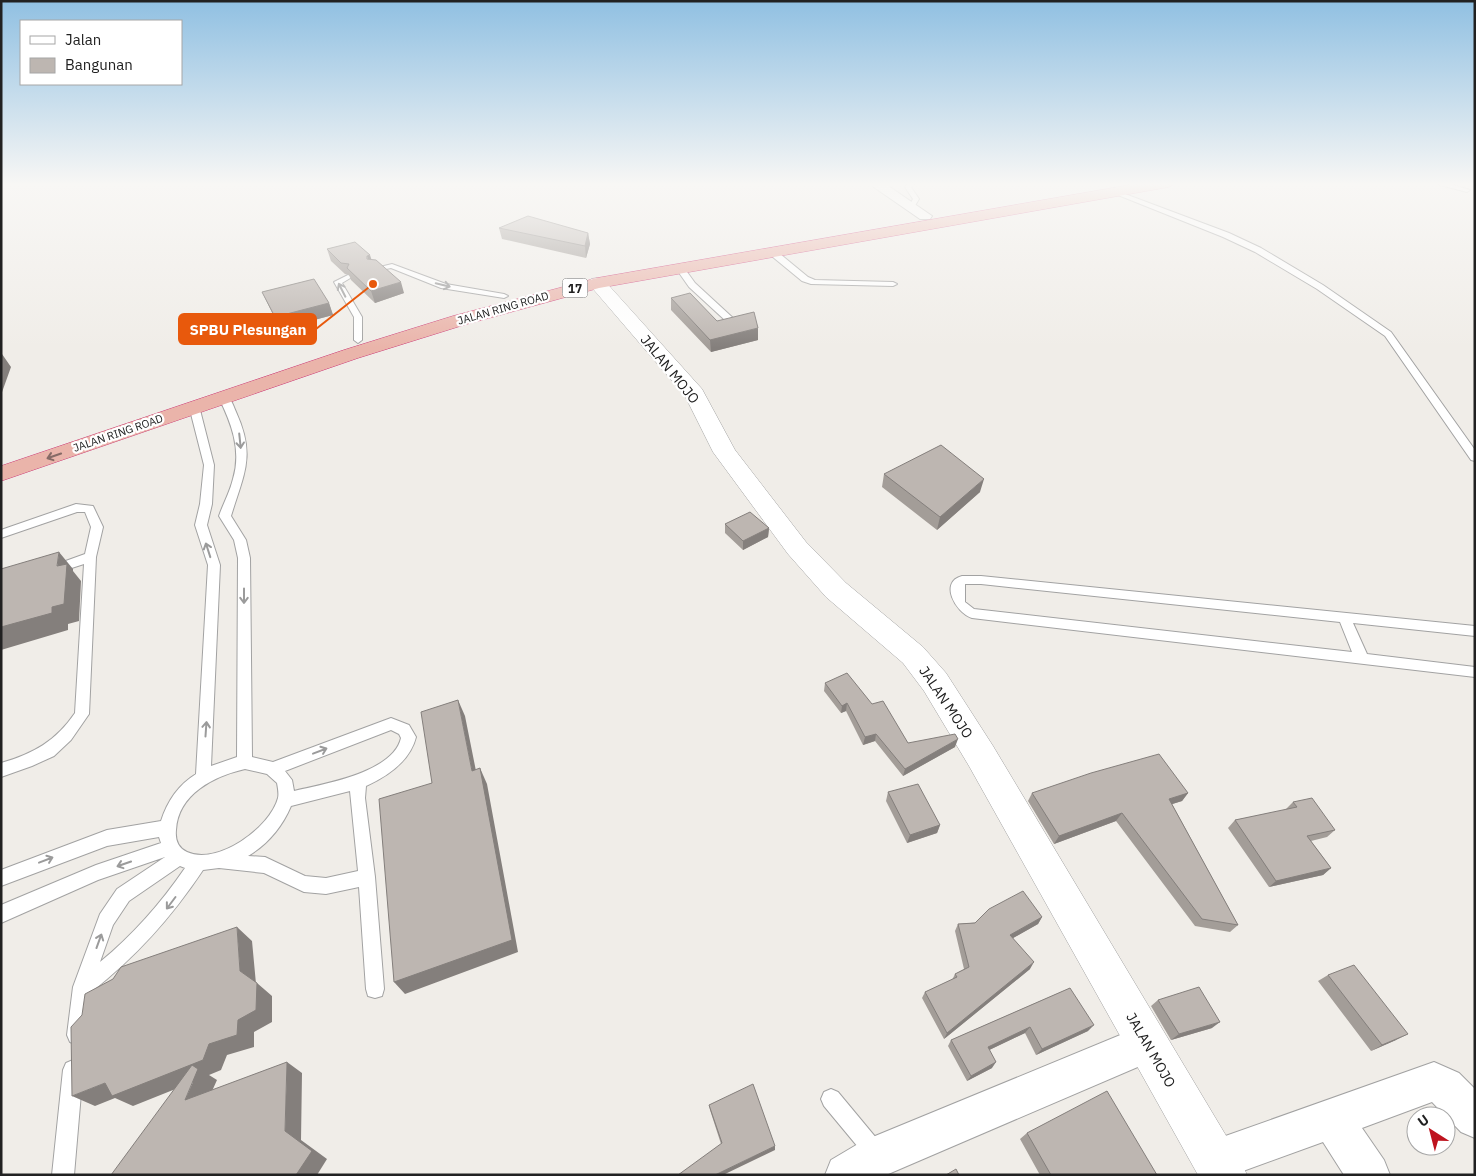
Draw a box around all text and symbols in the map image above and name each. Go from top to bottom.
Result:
legend [20,20,182,85]
text: Jalan [65,30,101,49]
text: Bangunan [65,55,133,74]
road number: 17 [562,278,588,298]
one-way arrow [434,281,450,290]
one-way arrow [337,282,347,297]
street label: JALAN RING ROAD [456,288,550,328]
callout: SPBU Plesungan [179,314,316,344]
text: SPBU Plesungan [189,320,307,339]
street label: JALAN MOJO [637,331,703,407]
street label: JALAN RING ROAD [71,411,165,455]
one-way arrow [235,433,245,449]
one-way arrow [47,452,62,461]
one-way arrow [203,542,213,558]
one-way arrow [239,588,249,604]
street label: JALAN MOJO [915,662,977,742]
one-way arrow [202,721,211,737]
one-way arrow [312,746,328,755]
one-way arrow [39,854,54,863]
one-way arrow [116,860,132,869]
one-way arrow [166,896,176,910]
one-way arrow [95,933,104,949]
street label: JALAN MOJO [1122,1009,1180,1091]
north arrow [1406,1106,1456,1156]
text: U [1414,1110,1433,1131]

